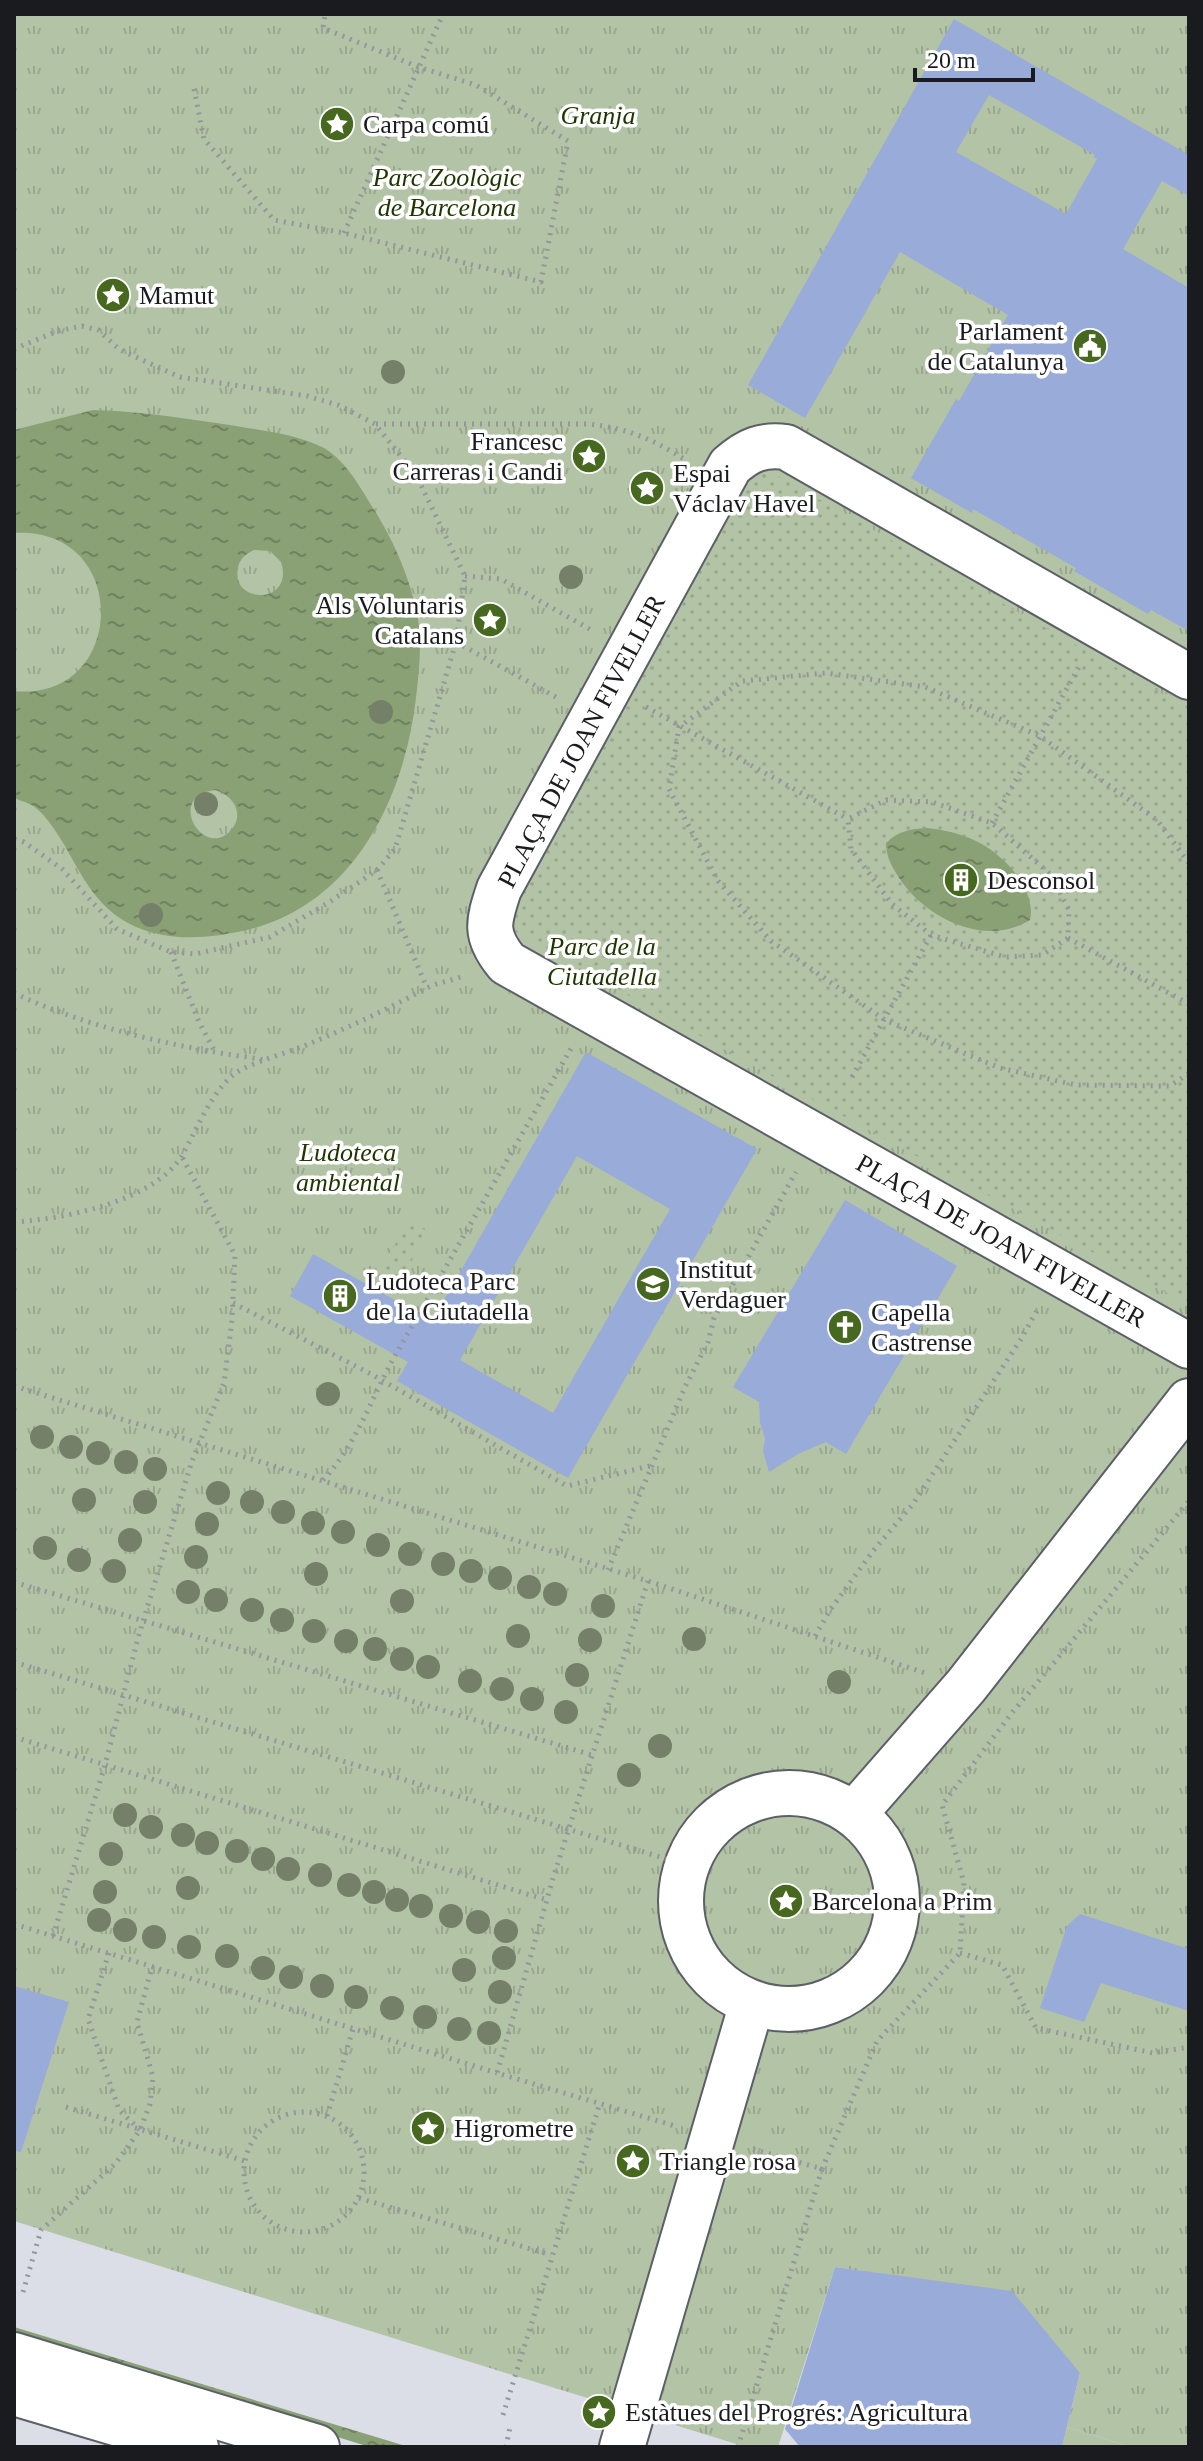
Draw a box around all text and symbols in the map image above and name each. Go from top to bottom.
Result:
scale bar [915,32,1033,82]
text: 20 m [927,47,976,73]
park label: Granja [560,101,636,130]
place icon: Carpa comú [318,105,356,143]
place label: Carpa comú [363,110,489,139]
park label: Parc Zoològic de Barcelona [372,163,522,222]
place icon: Mamut [94,276,132,314]
place label: Mamut [139,281,215,310]
place label: Parlament de Catalunya [928,317,1065,376]
public building icon: Parlament de Catalunya [1071,327,1109,365]
place label: Francesc Carreras i Candi [393,427,563,486]
place icon: Francesc Carreras i Candi [570,437,608,475]
place label: Espai Václav Havel [673,459,815,518]
place icon: Espai Václav Havel [628,469,666,507]
street label: PLAÇA DE JOAN FIVELLER [492,589,671,892]
place label: Als Voluntaris Catalans [315,591,464,650]
place icon: Als Voluntaris Catalans [471,601,509,639]
building icon: Desconsol [942,861,980,899]
place label: Desconsol [987,866,1095,895]
park label: Parc de la Ciutadella [547,932,657,991]
park label: Ludoteca ambiental [296,1138,400,1197]
street label: PLAÇA DE JOAN FIVELLER [851,1148,1151,1334]
place label: Institut Verdaguer [679,1255,786,1314]
school or university icon: Institut Verdaguer [634,1265,672,1303]
place label: Ludoteca Parc de la Ciutadella [366,1267,530,1326]
building icon: Ludoteca Parc de la Ciutadella [321,1277,359,1315]
place label: Capella Castrense [871,1298,972,1357]
church icon: Capella Castrense [826,1308,864,1346]
place icon: Barcelona a Prim [767,1882,805,1920]
place label: Barcelona a Prim [812,1887,993,1916]
place icon: Higrometre [409,2109,447,2147]
place label: Higrometre [454,2114,574,2143]
place icon: Triangle rosa [614,2142,652,2180]
place label: Triangle rosa [659,2147,796,2176]
place icon: Estàtues del Progrés: Agricultura [580,2393,618,2431]
place label: Estàtues del Progrés: Agricultura [625,2398,968,2427]

